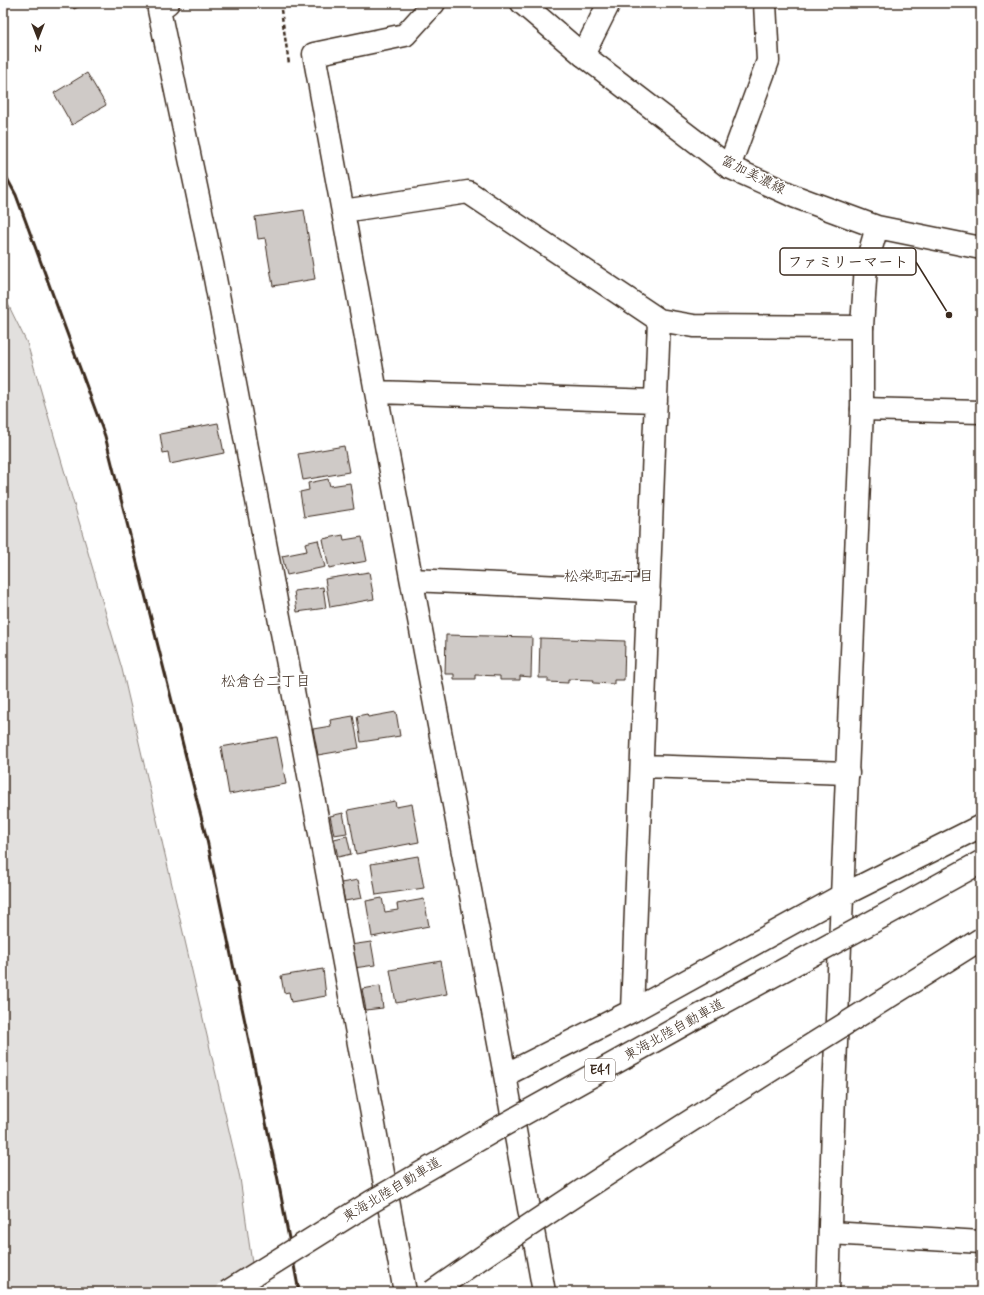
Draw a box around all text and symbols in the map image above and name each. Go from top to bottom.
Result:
north arrow [18,18,58,58]
text: N [34,40,42,54]
street label: 富加美濃線 [718,151,788,199]
callout: ファミリーマート [780,248,916,275]
text: ファミリーマート [788,253,908,273]
district label: 松栄町五丁目 [564,567,654,587]
district label: 松倉台二丁目 [221,672,311,692]
street label: 東海北陸自動車道 [621,995,727,1065]
road number: E41 [585,1059,615,1081]
street label: 東海北陸自動車道 [339,1153,445,1227]

